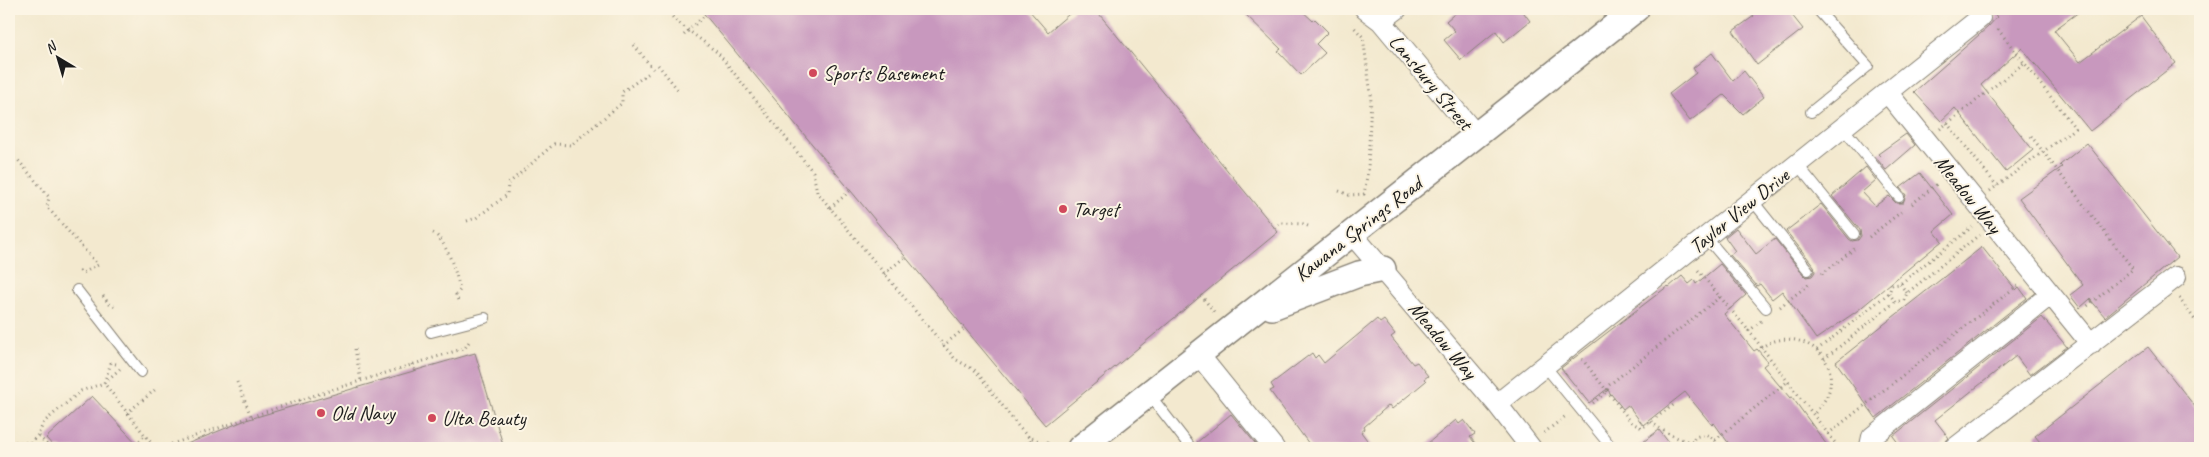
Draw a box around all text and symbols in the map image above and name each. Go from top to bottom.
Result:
street label: Lansbury Street [1384,29,1480,137]
north arrow [32,32,82,82]
text: N [42,37,61,58]
place label: Sports Basement [823,60,946,86]
marker: Sports Basement [807,67,819,79]
street label: Meadow Way [1928,150,2009,240]
street label: Taylor View Drive [1684,162,1795,259]
street label: Kawana Springs Road [1289,169,1430,287]
place label: Target [1073,196,1122,222]
marker: Target [1057,203,1069,215]
street label: Meadow Way [1403,296,1484,386]
place label: Old Navy [331,400,396,426]
place label: Ulta Beauty [442,405,528,431]
marker: Old Navy [315,407,327,419]
marker: Ulta Beauty [426,412,438,424]

